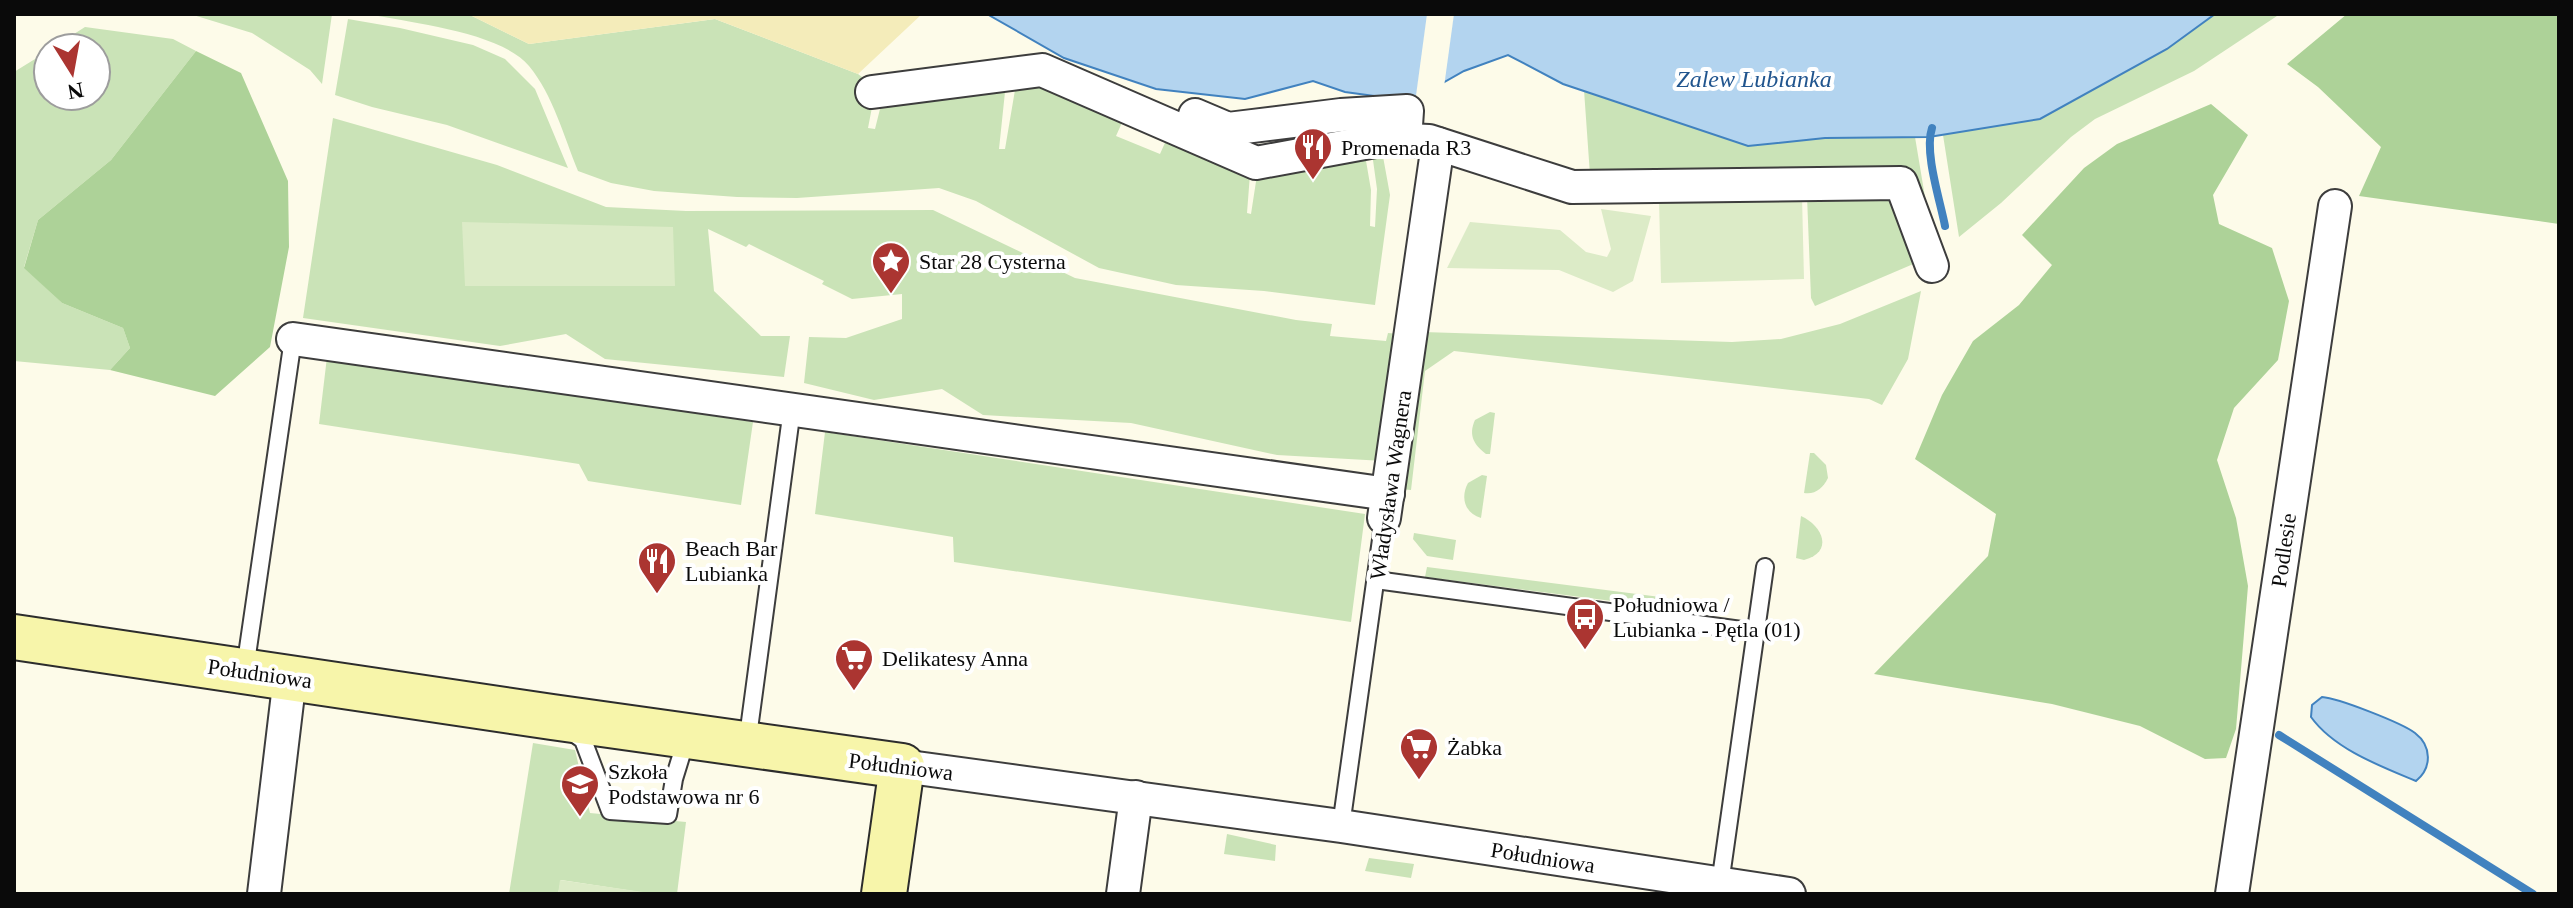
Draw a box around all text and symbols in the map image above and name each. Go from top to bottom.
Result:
north arrow [32,32,112,112]
water label: Zalew Lubianka [1676,66,1832,92]
text: N [65,77,86,105]
restaurant icon: Promenada R3 [1292,126,1334,181]
place label: Promenada R3 [1341,135,1471,160]
place icon: Star 28 Cysterna [870,240,912,295]
place label: Star 28 Cysterna [919,249,1066,274]
street label: Władysława Wagnera [1365,388,1416,582]
street label: Podlesie [2266,511,2301,589]
place label: Beach Bar Lubianka [685,536,778,586]
restaurant icon: Beach Bar Lubianka [636,540,678,595]
place label: Południowa / Lubianka - Pętla (01) [1613,592,1801,642]
bus stop icon: Południowa / Lubianka - Pętla (01) [1564,596,1606,651]
supermarket icon: Delikatesy Anna [833,637,875,692]
place label: Delikatesy Anna [882,646,1028,671]
street label: Południowa [206,654,314,693]
supermarket icon: Żabka [1398,726,1440,781]
place label: Żabka [1447,735,1502,760]
street label: Południowa [847,748,955,785]
place label: Szkoła Podstawowa nr 6 [608,759,760,809]
school or university icon: Szkoła Podstawowa nr 6 [559,763,601,818]
street label: Południowa [1489,837,1597,878]

